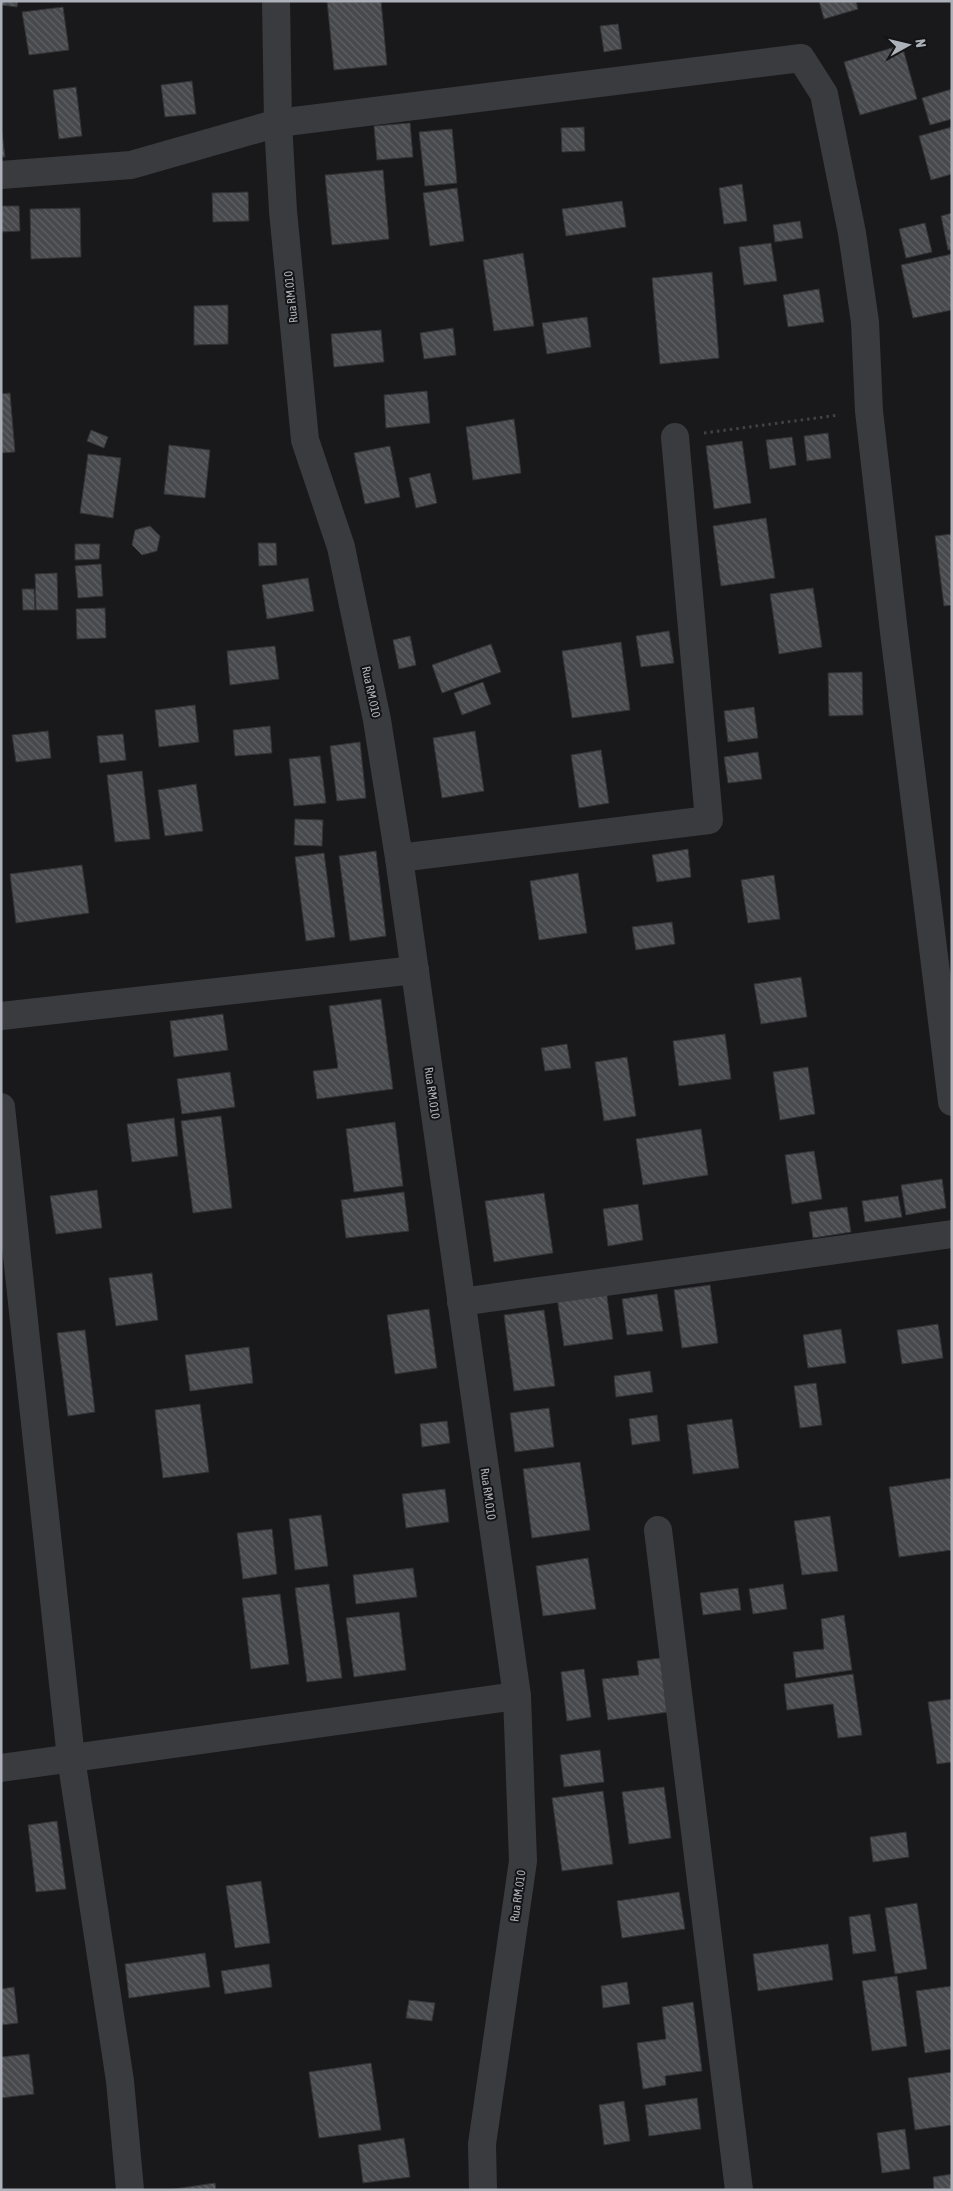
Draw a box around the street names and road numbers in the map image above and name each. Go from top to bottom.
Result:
street label: Rua RM.010 [281,270,301,324]
street label: Rua RM.010 [359,665,383,719]
street label: Rua RM.010 [421,1066,443,1120]
street label: Rua RM.010 [477,1467,499,1521]
street label: Rua RM.010 [507,1869,529,1923]

